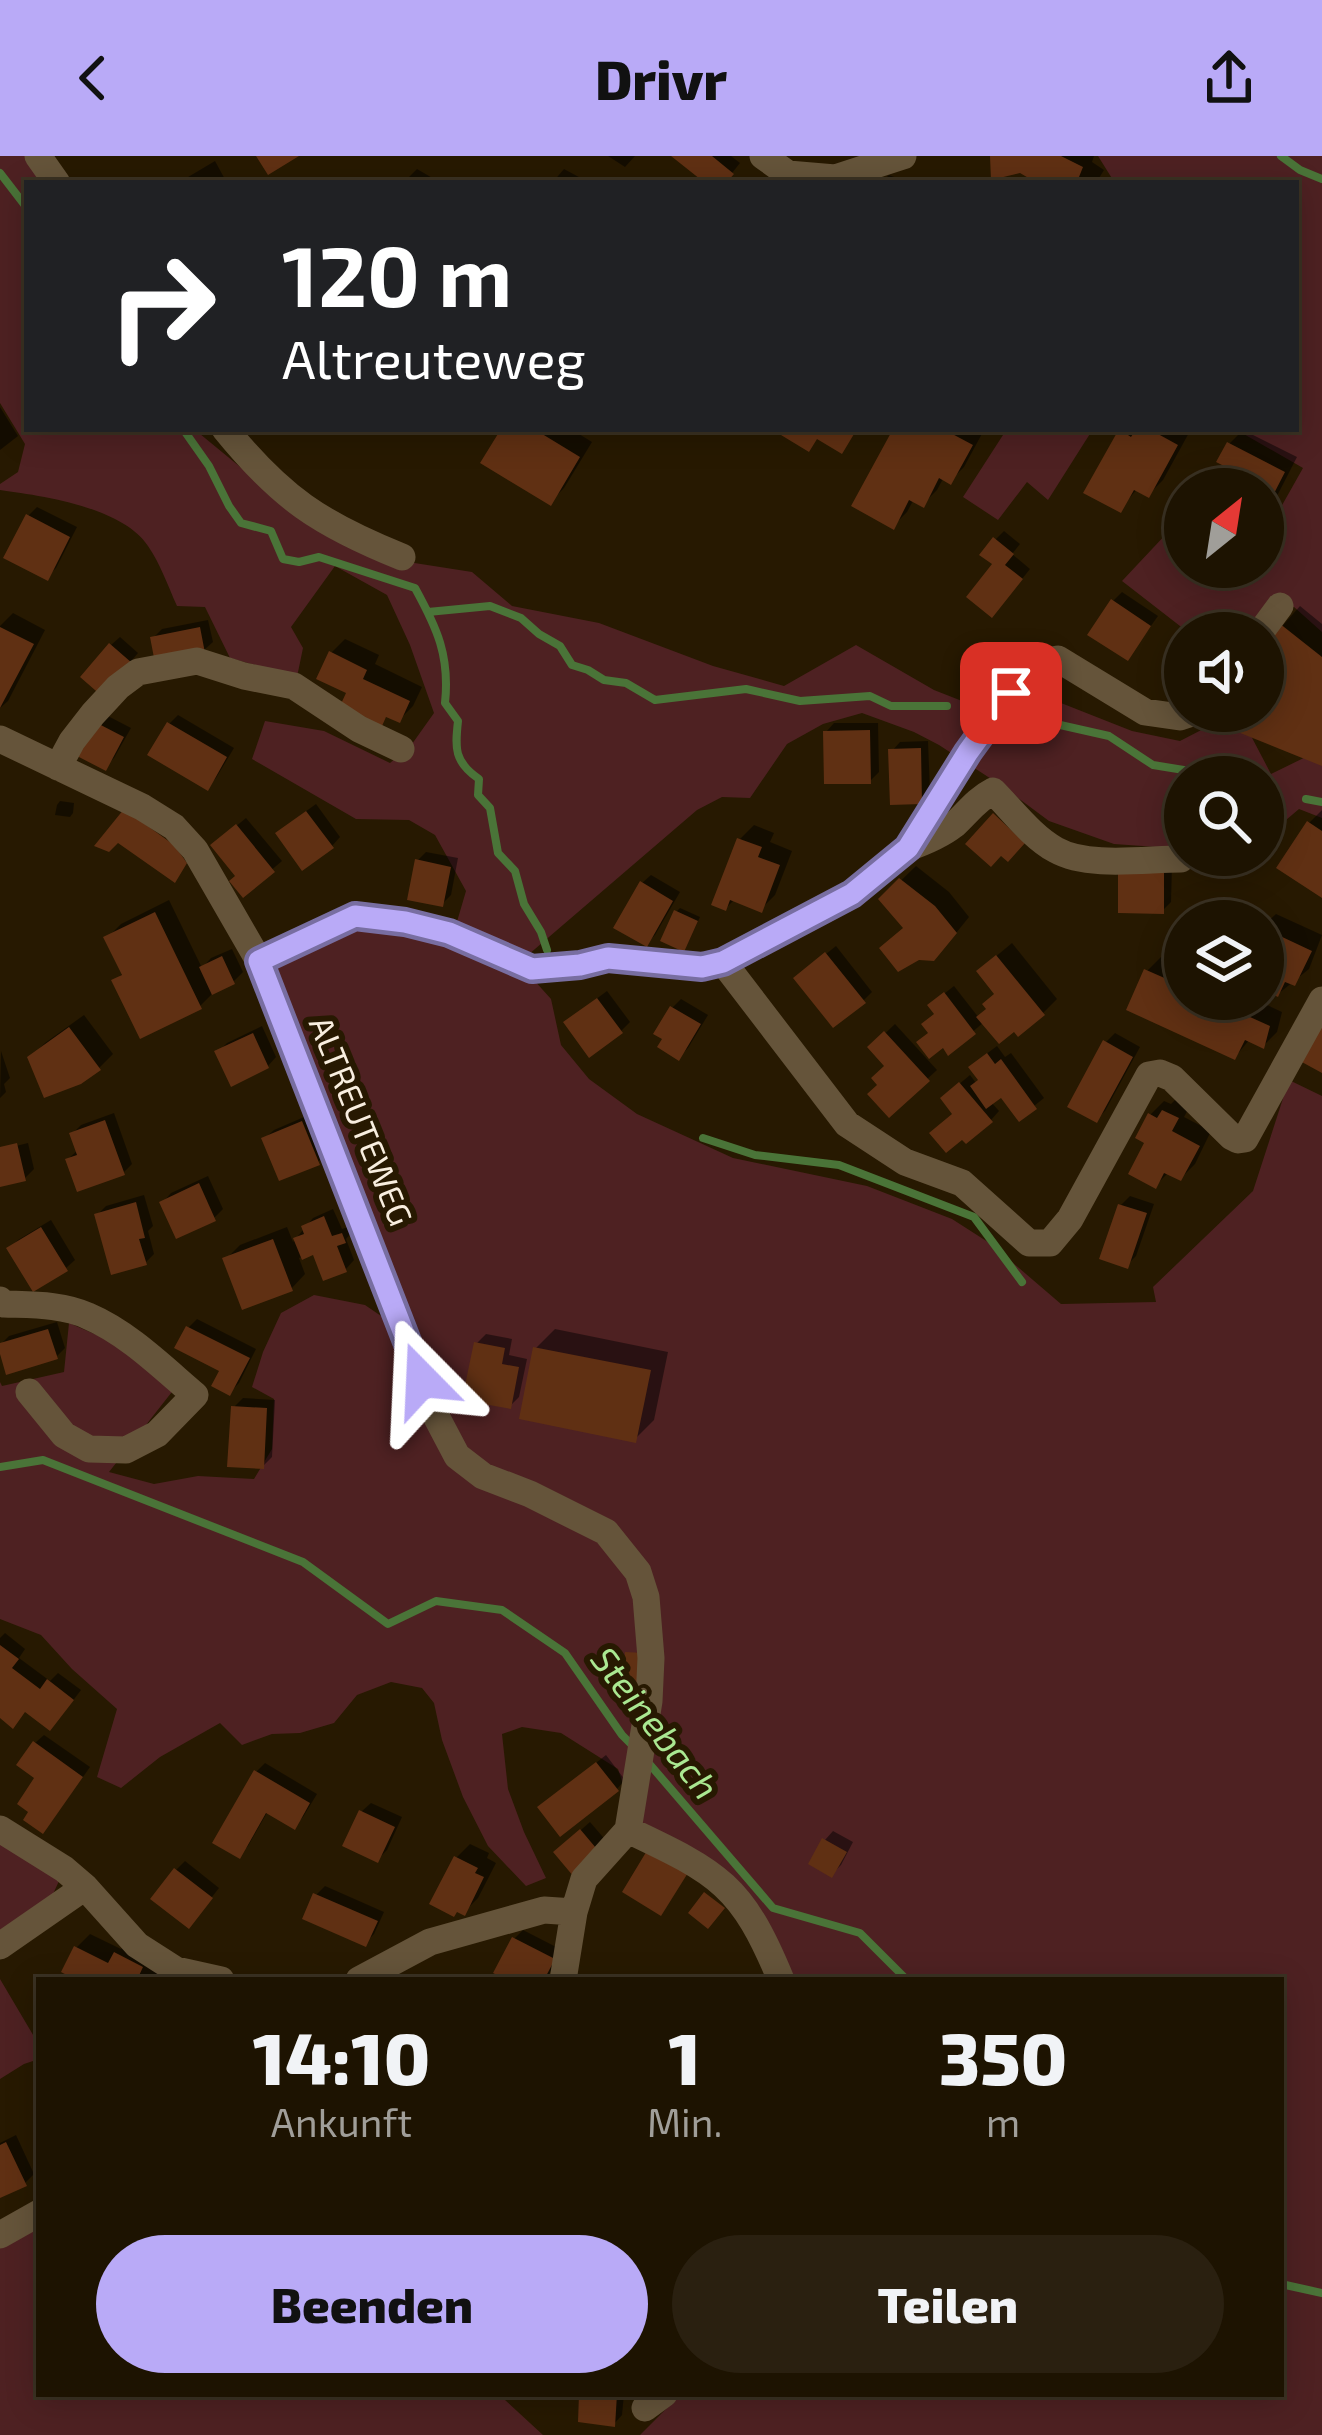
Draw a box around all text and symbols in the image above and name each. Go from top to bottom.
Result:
icon: back [60,45,126,111]
icon: share [1196,45,1262,111]
text: Drivr [595,46,727,111]
text: 120 m [282,223,512,324]
icon: right [84,228,240,384]
text: Altreuteweg [282,325,586,390]
north arrow [1164,468,1284,588]
map controls [1164,468,1284,1020]
button: sound [1164,612,1284,732]
pin [960,642,1062,744]
icon: arrive [978,660,1044,726]
button: search [1164,756,1284,876]
button: layers [1164,900,1284,1020]
street label: ALTREUTEWEG [302,1010,422,1231]
position arrow [359,1317,485,1443]
water label: Steinebach [583,1637,729,1807]
text: 14:10 [253,2013,430,2099]
text: 1 [668,2013,701,2099]
text: 350 [939,2013,1067,2099]
text: Ankunft [271,2098,412,2145]
text: Min. [647,2098,722,2145]
text: m [986,2098,1020,2145]
button: Beenden [96,2235,648,2373]
button: Teilen [672,2235,1224,2373]

